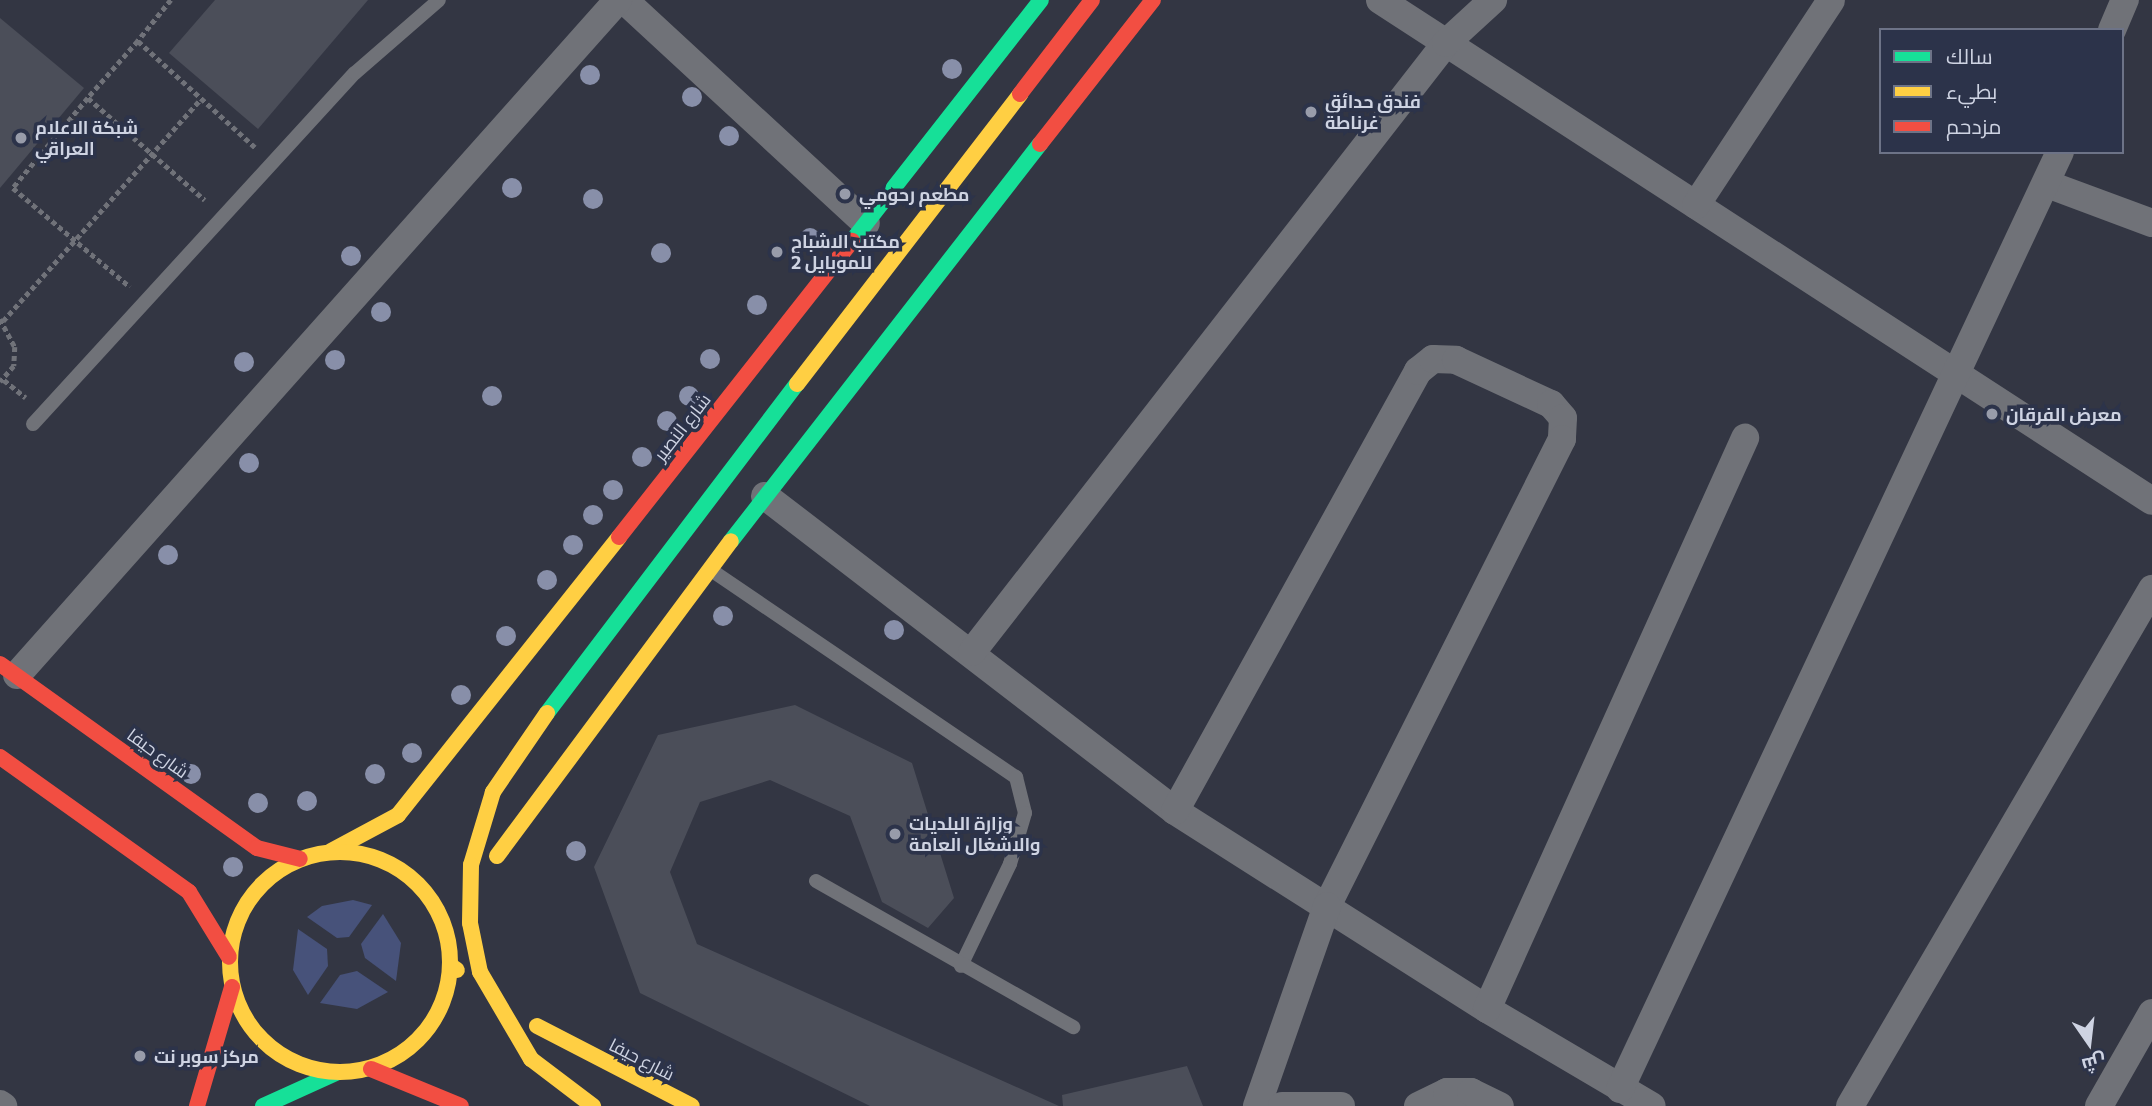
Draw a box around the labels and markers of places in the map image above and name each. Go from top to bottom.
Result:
place label: فندق حدائق غرناطة [1325,91,1421,134]
marker: فندق حدائق غرناطة [1303,104,1319,120]
place label: شبكة الاعلام العراقي [35,117,138,160]
marker: شبكة الاعلام العراقي [13,130,29,146]
place label: مطعم رحومي [859,183,969,205]
marker: مطعم رحومي [837,186,853,202]
place label: مكتب الاشباح 2 للموبايل [791,231,900,274]
marker: مكتب الاشباح 2 للموبايل [769,244,785,260]
place label: معرض الفرقان [2006,403,2122,425]
marker: معرض الفرقان [1984,406,2000,422]
place label: وزارة البلديات والاشغال العامة [909,813,1041,856]
marker: وزارة البلديات والاشغال العامة [887,826,903,842]
place label: مركز سوبر نت [154,1045,259,1067]
marker: مركز سوبر نت [132,1048,148,1064]

